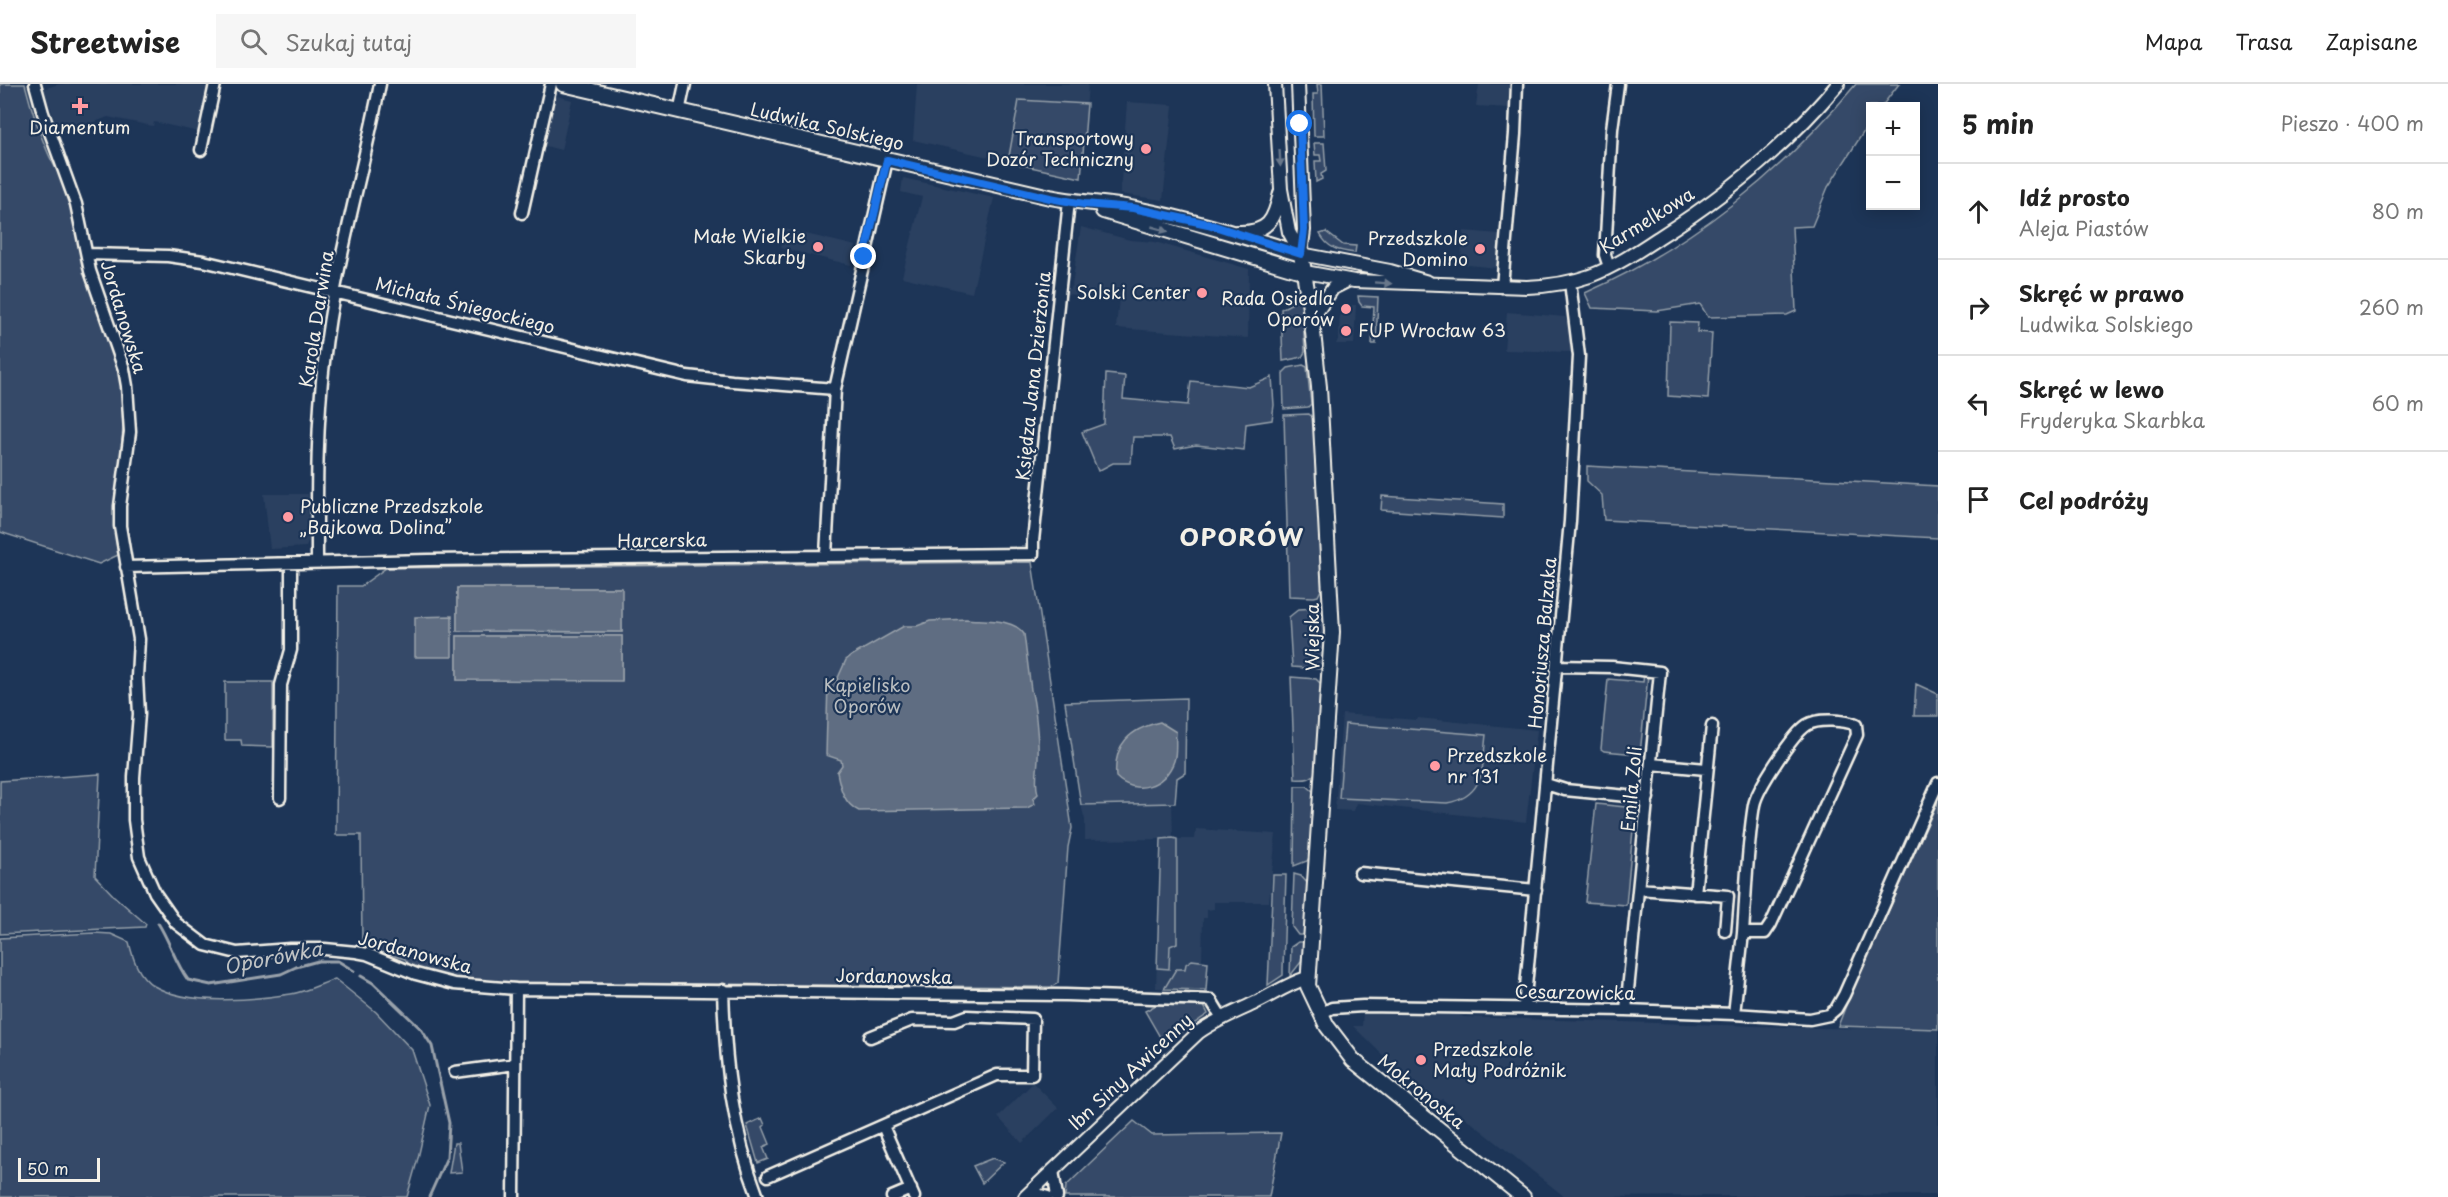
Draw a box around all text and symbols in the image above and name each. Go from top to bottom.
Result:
search box [216,14,636,68]
text: Streetwise [30,20,180,63]
icon: search [237,25,270,58]
text: Szukaj tutaj [285,25,412,58]
text: Mapa [2145,25,2202,57]
text: Trasa [2235,25,2292,57]
text: Zapisane [2325,25,2418,57]
street label: Ludwika Solskiego [748,95,907,156]
marker: Diamentum [71,97,89,115]
map controls [1866,102,1920,210]
button: + [1866,102,1920,156]
text: 5 min [1962,104,2034,143]
text: Pieszo · 400 m [2281,108,2424,138]
route start [1286,110,1312,136]
place label: Diamentum [29,113,131,140]
place label: Transportowy Dozór Techniczny [986,124,1134,172]
marker: Transportowy Dozór Techniczny [1139,142,1153,156]
one-way arrow [1275,148,1284,167]
button: − [1866,156,1920,210]
street label: Karmelkowa [1594,179,1700,260]
text: Idź prosto [2019,180,2130,213]
icon: ahead [1962,195,1995,228]
text: 80 m [2372,196,2424,226]
text: Aleja Piastów [2019,213,2149,243]
place label: Małe Wielkie Skarby [693,222,806,270]
one-way arrow [1151,224,1169,234]
place label: Przedszkole Domino [1368,224,1468,272]
marker: Małe Wielkie Skarby [811,240,825,254]
marker: Przedszkole Domino [1473,242,1487,256]
route end [850,243,876,269]
street label: Karola Darwina [291,248,340,389]
street label: Jordanowska [94,257,155,377]
street label: Michała Śniegockiego [373,269,558,340]
street label: Księdza Jana Dzierżonia [1008,270,1057,482]
text: Skręć w prawo [2019,276,2184,309]
place label: Solski Center [1076,278,1191,305]
one-way arrow [1374,278,1393,287]
place label: Rada Osiedla Oporów [1221,284,1335,332]
marker: Solski Center [1195,286,1209,300]
icon: right [1962,291,1995,324]
text: 260 m [2359,292,2424,322]
marker: Rada Osiedla Oporów [1339,302,1353,316]
text: Ludwika Solskiego [2019,309,2193,339]
place label: FUP Wrocław 63 [1358,316,1506,343]
marker: FUP Wrocław 63 [1339,324,1353,338]
text: Skręć w lewo [2019,372,2164,405]
icon: left [1962,387,1995,420]
text: 60 m [2372,388,2424,418]
text: Fryderyka Skarbka [2019,405,2205,435]
icon: arrive [1962,483,1995,516]
text: Cel podróży [2019,483,2149,516]
place label: Publiczne Przedszkole „Bajkowa Dolina” [300,492,484,540]
marker: Publiczne Przedszkole „Bajkowa Dolina” [281,510,295,524]
district label: OPORÓW [1180,518,1305,554]
street label: Harcerska [617,525,708,554]
street label: Honoriusza Balzaka [1521,555,1563,730]
street label: Wiejska [1298,602,1325,671]
park label: Kąpielisko Oporów [824,671,910,719]
place label: Przedszkole nr 131 [1447,741,1547,789]
street label: Emila Zoli [1613,745,1648,833]
marker: Przedszkole nr 131 [1428,759,1442,773]
street label: Jordanowska [355,923,476,980]
water label: Oporówka [221,933,325,981]
street label: Jordanowska [835,961,953,990]
street label: Cesarzowicka [1514,977,1636,1006]
street label: Ibn Siny Awicenny [1062,1006,1198,1136]
place label: Przedszkole Mały Podróżnik [1433,1035,1567,1083]
street label: Mokronoska [1372,1047,1472,1135]
marker: Przedszkole Mały Podróżnik [1414,1053,1428,1067]
scale bar [18,1155,100,1182]
text: 50 m [27,1156,68,1180]

